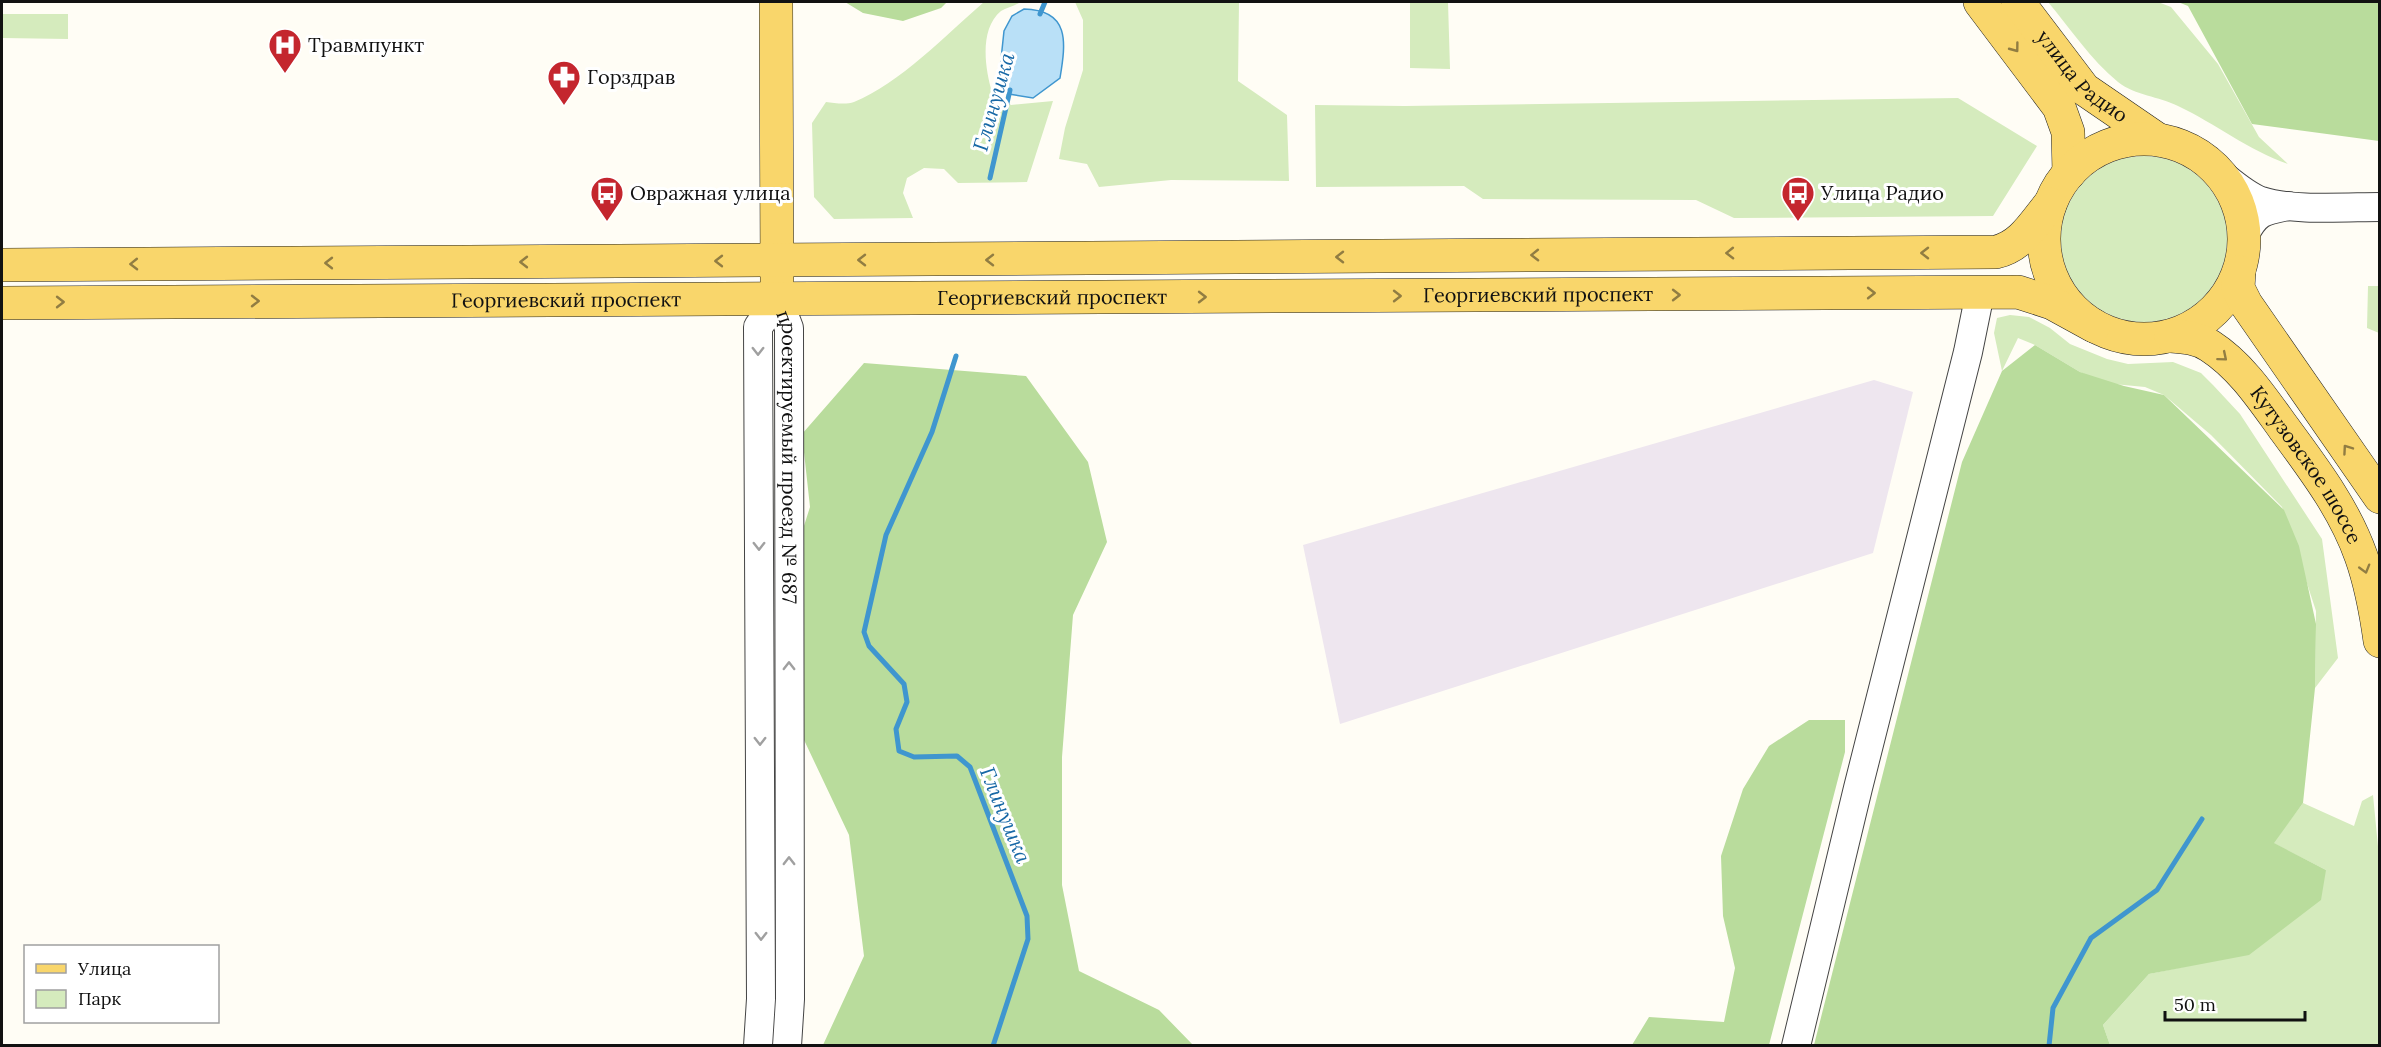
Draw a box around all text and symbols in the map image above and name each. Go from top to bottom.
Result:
street label: улица Радио [2032,25,2133,127]
hospital icon: Травмпункт [267,27,303,74]
place label: Травмпункт [308,32,424,57]
one-way arrow [2008,42,2019,53]
water label: Глинушка [967,49,1021,154]
pharmacy icon: Горздрав [546,59,582,106]
place label: Горздрав [587,64,675,89]
bus stop icon: Овражная улица [589,175,625,222]
bus stop icon: Улица Радио [1780,175,1816,222]
place label: Овражная улица [630,180,790,205]
place label: Улица Радио [1820,180,1944,205]
one-way arrow [1726,247,1735,259]
one-way arrow [1921,247,1930,259]
one-way arrow [1531,249,1540,261]
one-way arrow [1336,251,1345,263]
one-way arrow [985,253,994,266]
one-way arrow [858,254,867,266]
one-way arrow [714,255,723,267]
one-way arrow [519,256,528,268]
one-way arrow [129,257,138,270]
one-way arrow [324,257,333,269]
street label: Георгиевский проспект [1423,281,1653,307]
street label: Георгиевский проспект [937,284,1167,310]
street label: Георгиевский проспект [451,286,681,313]
one-way arrow [1867,287,1876,299]
one-way arrow [1672,288,1681,301]
one-way arrow [1393,290,1402,302]
one-way arrow [1198,291,1207,303]
one-way arrow [250,295,259,307]
one-way arrow [55,296,64,308]
street label: проектируемый проезд № 687 [771,307,802,604]
one-way arrow [752,347,765,356]
one-way arrow [2216,349,2227,360]
street label: Кутузовское шоссе [2245,381,2368,548]
one-way arrow [2343,444,2354,455]
one-way arrow [753,542,765,551]
one-way arrow [2358,563,2370,574]
one-way arrow [783,662,795,671]
one-way arrow [754,737,766,746]
water label: Глинушка [974,763,1037,867]
one-way arrow [783,857,796,866]
one-way arrow [755,932,767,941]
legend [24,945,219,1023]
text: Улица [77,957,131,980]
scale bar [2165,984,2304,1022]
text: Парк [78,987,122,1010]
text: 50 m [2174,993,2216,1016]

